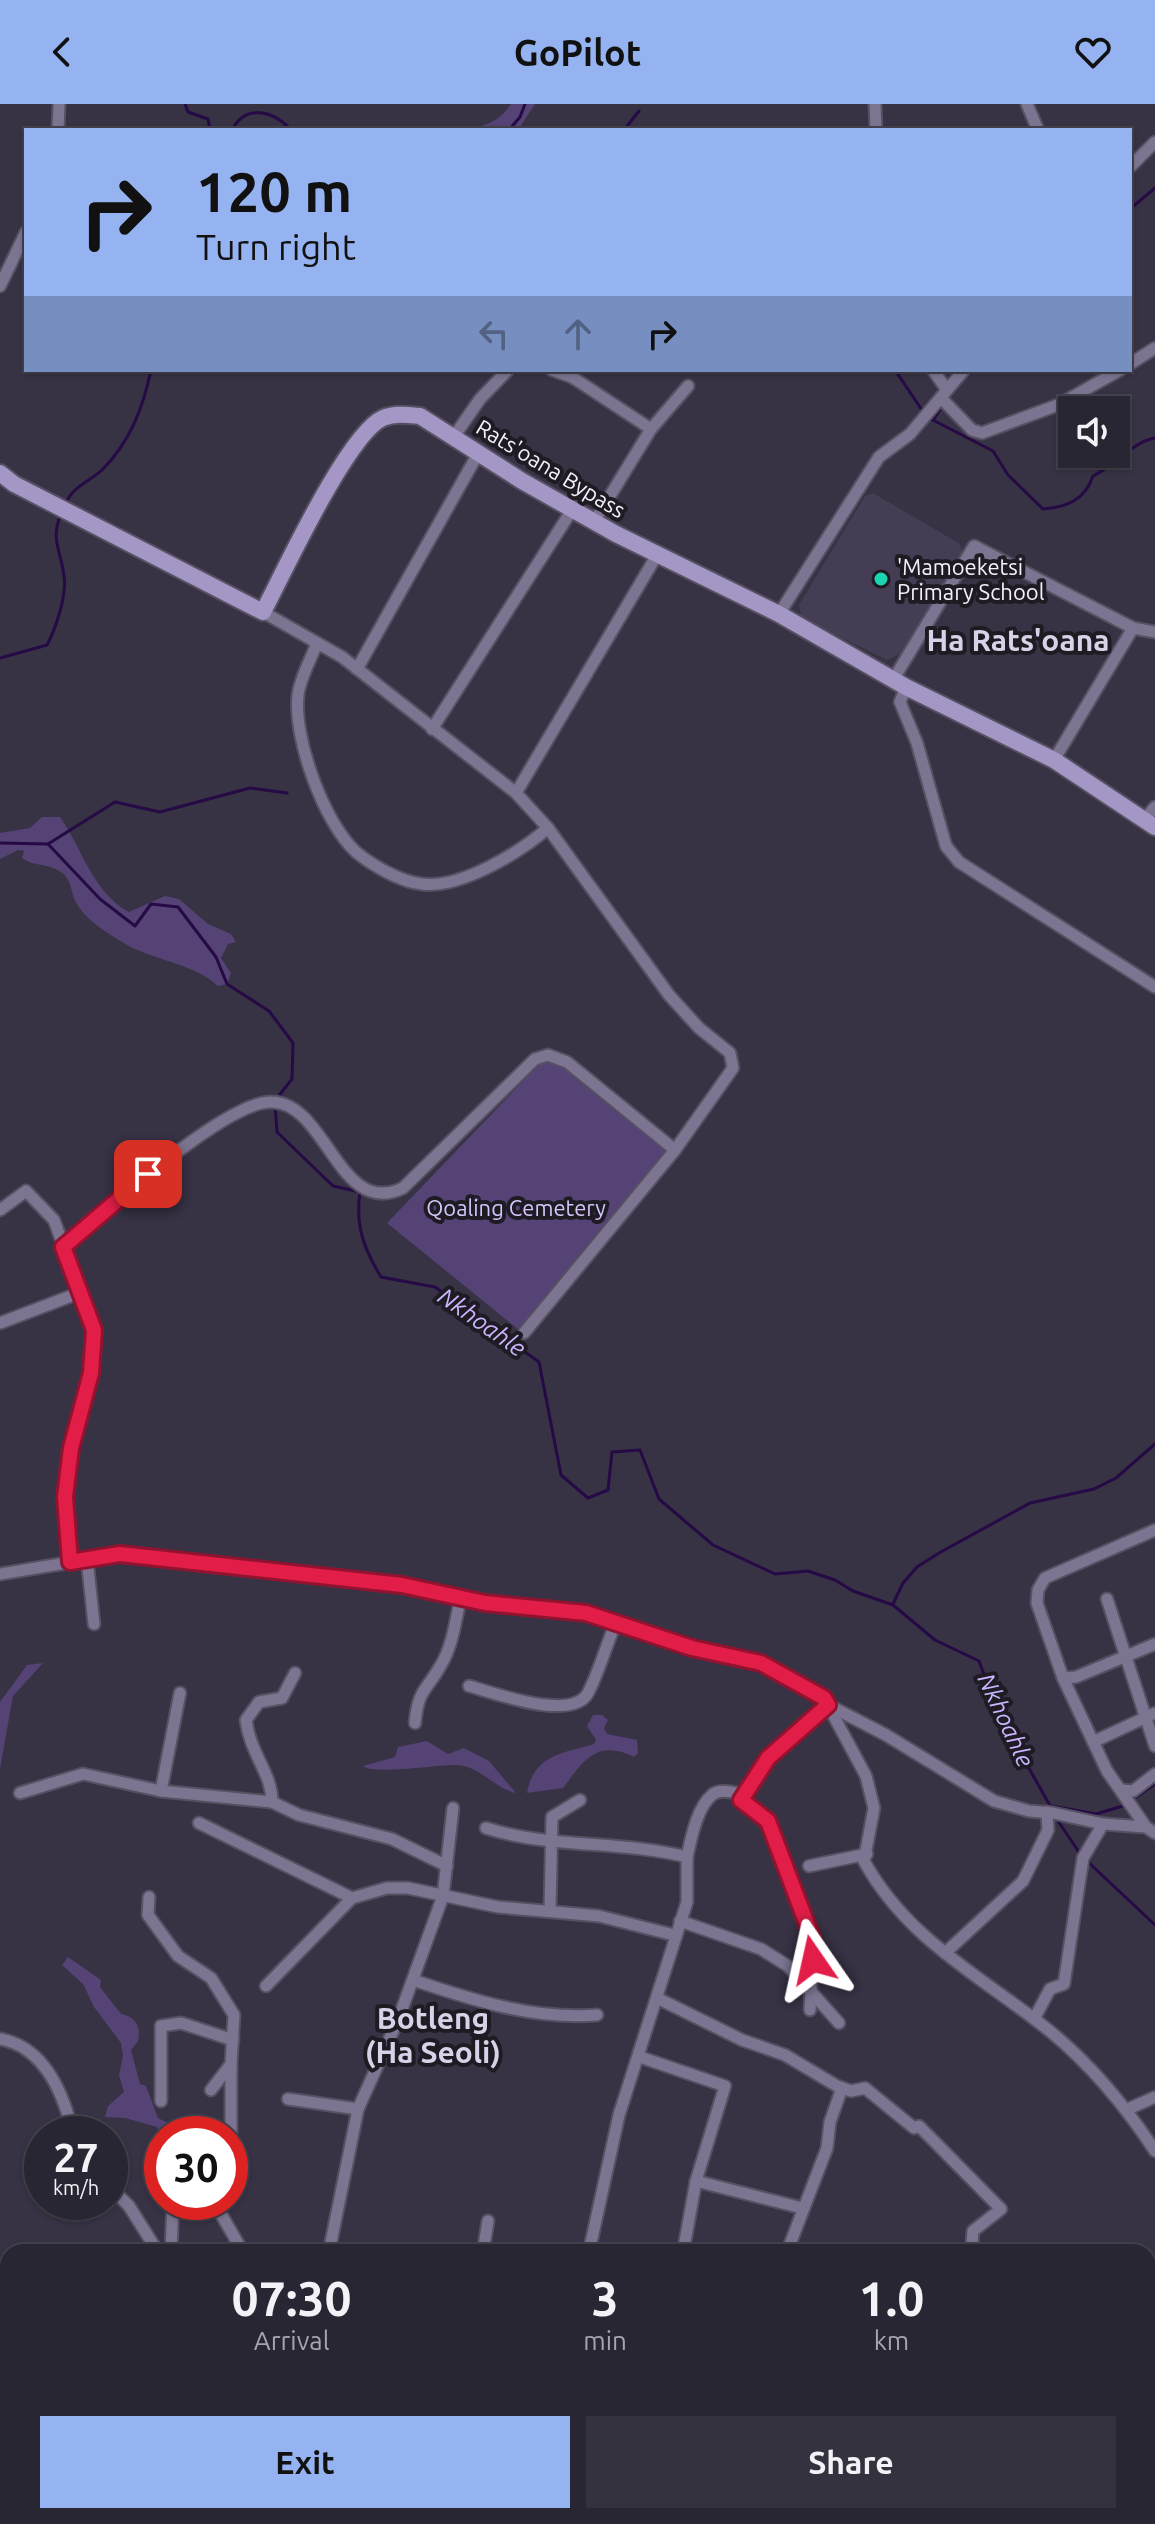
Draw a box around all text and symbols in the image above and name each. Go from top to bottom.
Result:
icon: back [40,30,84,74]
icon: heart [1071,30,1115,74]
text: GoPilot [514,32,641,73]
icon: right [64,160,168,264]
text: 120 m [196,160,352,223]
text: Turn right [196,226,356,267]
icon: left [472,312,516,356]
icon: ahead [556,312,600,356]
icon: right [640,312,684,356]
map controls [1058,396,1130,468]
button: sound [1058,396,1130,468]
street label: Rats'oana Bypass [472,414,630,522]
place label: 'Mamoeketsi Primary School [897,554,1045,604]
marker: 'Mamoeketsi Primary School [872,570,890,588]
district label: Ha Rats'oana [926,623,1110,657]
pin [114,1140,182,1208]
icon: arrive [126,1152,170,1196]
park label: Qoaling Cemetery [426,1195,606,1220]
water label: Nkhoahle [433,1282,531,1362]
water label: Nkhoahle [973,1669,1039,1771]
position arrow [771,1918,855,2002]
district label: Botleng (Ha Seoli) [365,2001,501,2069]
speed limit sign: 30 [144,2116,248,2220]
text: 27 [53,2135,99,2180]
text: km/h [53,2176,99,2199]
text: 07:30 [232,2271,352,2325]
text: 3 [592,2271,619,2325]
text: 1.0 [858,2271,924,2325]
text: Arrival [254,2326,329,2355]
text: min [583,2326,627,2355]
text: km [874,2326,909,2355]
button: Exit [40,2416,570,2508]
button: Share [586,2416,1116,2508]

